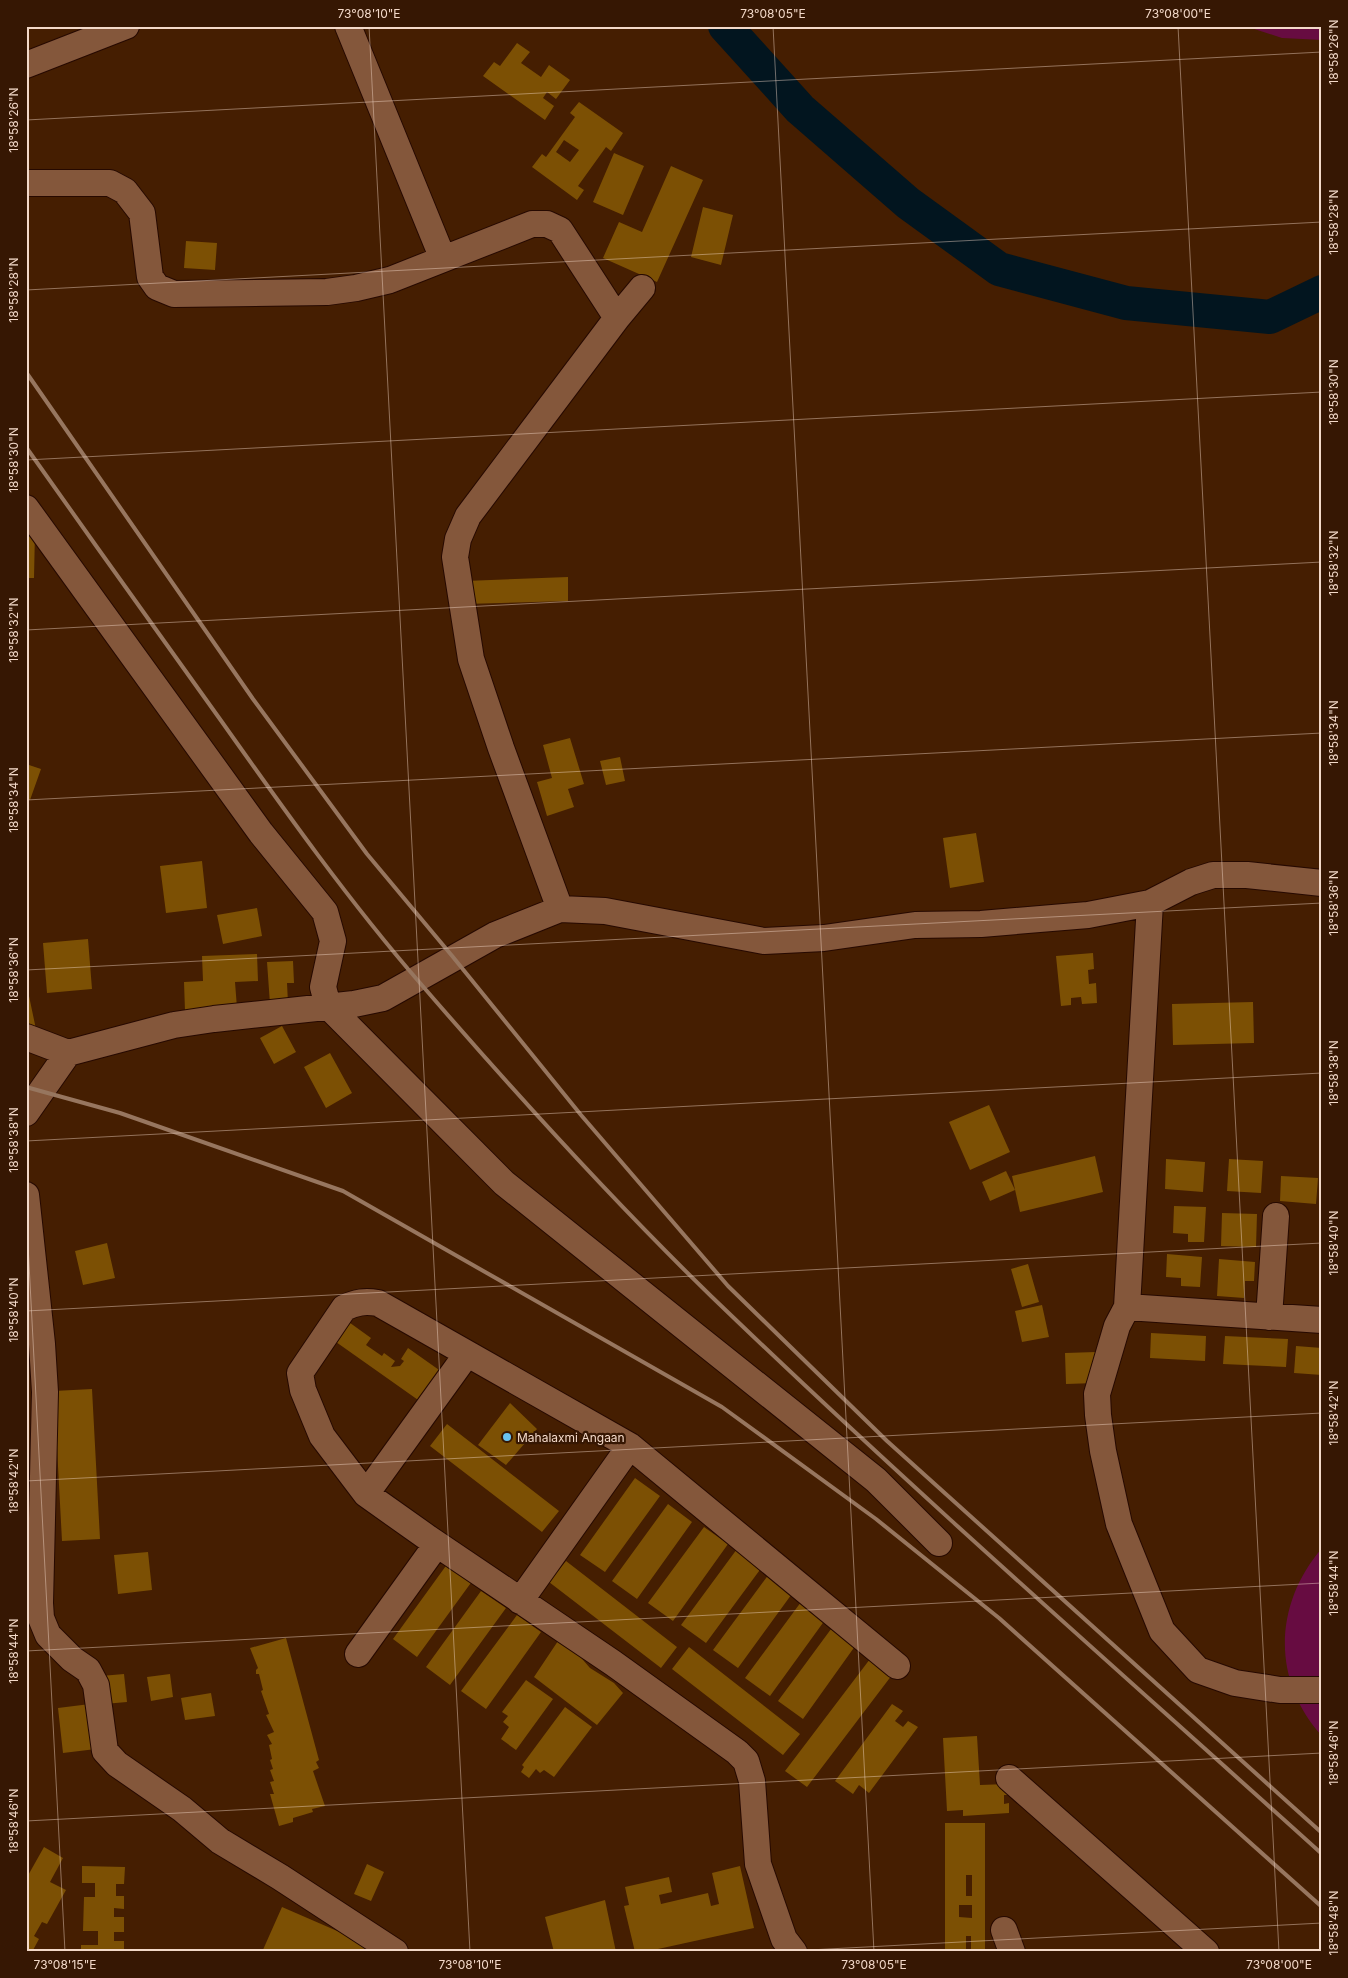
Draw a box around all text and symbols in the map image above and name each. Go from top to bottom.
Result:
text: 73°08'10"E [337,6,401,21]
text: 73°08'05"E [740,6,806,21]
text: 73°08'00"E [1145,6,1211,21]
text: 18°58'26"N [1326,19,1341,85]
text: 18°58'26"N [6,87,21,153]
text: 18°58'28"N [1326,189,1341,255]
text: 18°58'28"N [6,257,21,323]
text: 18°58'30"N [1326,359,1341,425]
text: 18°58'30"N [6,427,21,493]
text: 18°58'32"N [1326,530,1341,596]
text: 18°58'32"N [6,597,21,663]
text: 18°58'34"N [1326,700,1341,766]
text: 18°58'34"N [6,767,21,833]
text: 18°58'36"N [1326,870,1341,936]
text: 18°58'36"N [6,937,21,1003]
text: 18°58'38"N [1326,1040,1341,1106]
text: 18°58'38"N [6,1107,21,1173]
text: 18°58'40"N [1326,1210,1341,1276]
text: 18°58'40"N [6,1277,21,1343]
text: 18°58'42"N [1326,1381,1341,1445]
place label: Mahalaxmi Angaan [517,1430,625,1445]
marker: Mahalaxmi Angaan [501,1431,513,1443]
text: 18°58'42"N [6,1449,21,1513]
text: 18°58'44"N [1326,1550,1341,1616]
text: 18°58'44"N [6,1618,21,1684]
text: 18°58'46"N [1326,1721,1341,1786]
text: 18°58'46"N [6,1789,21,1854]
text: 18°58'48"N [1326,1891,1341,1955]
text: 73°08'15"E [34,1957,96,1972]
text: 73°08'10"E [438,1957,502,1972]
text: 73°08'05"E [841,1957,907,1972]
text: 73°08'00"E [1246,1957,1312,1972]

